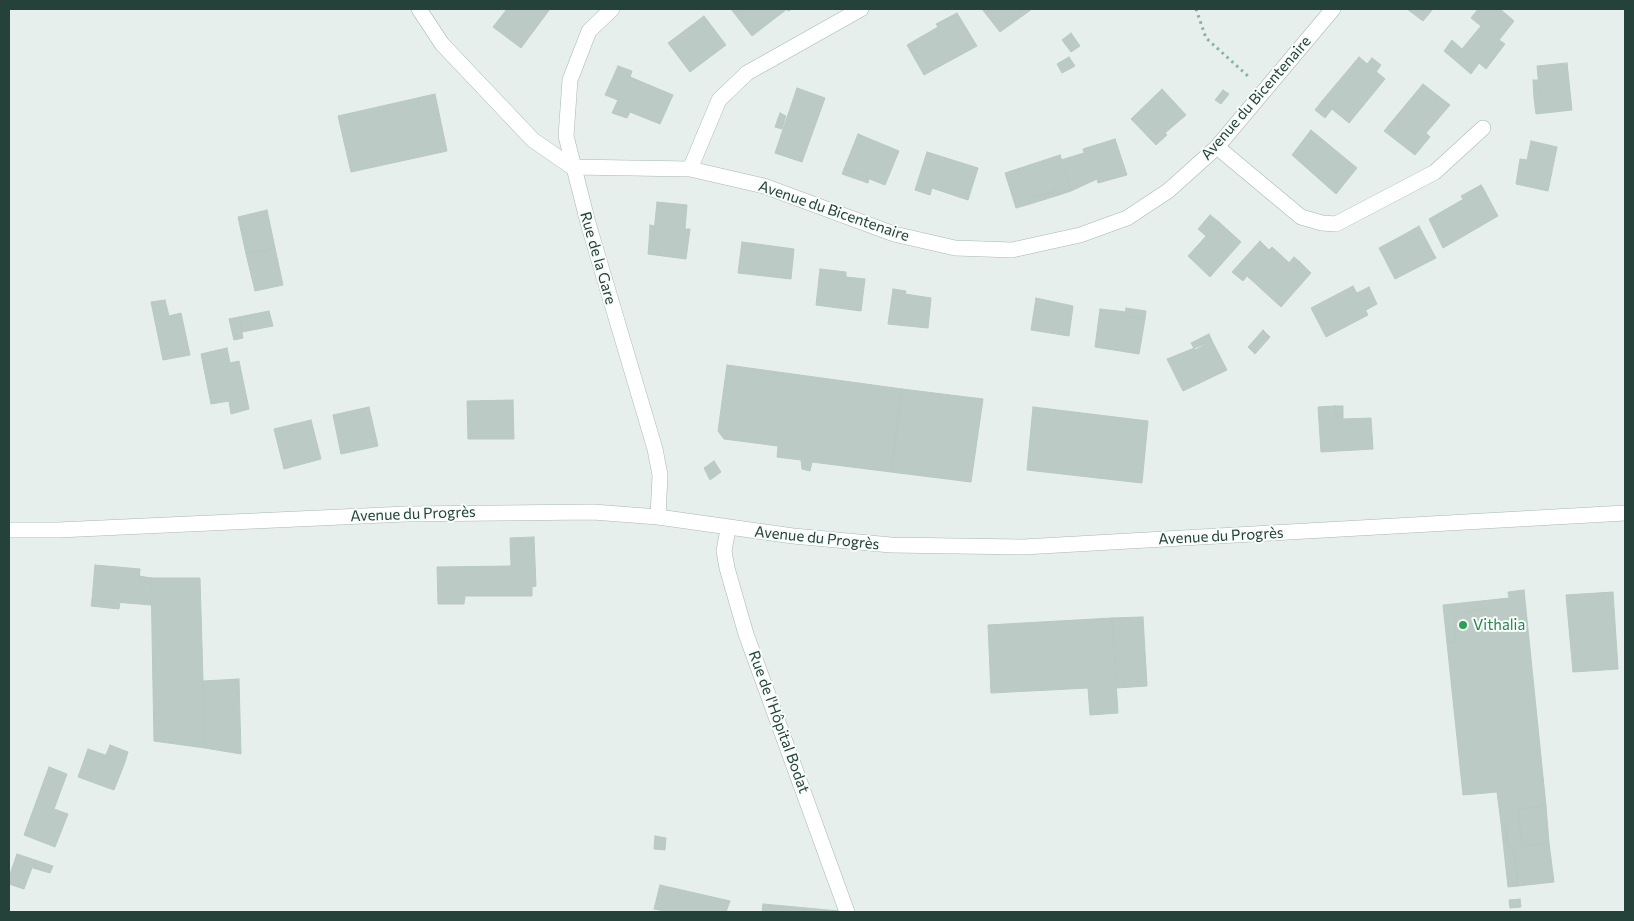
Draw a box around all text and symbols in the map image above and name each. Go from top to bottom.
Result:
street label: Avenue du Bicentenaire [1197,32,1315,164]
street label: Avenue du Bicentenaire [756,177,912,245]
street label: Rue de la Gare [576,210,620,306]
street label: Avenue du Progrès [350,503,476,525]
street label: Avenue du Progrès [754,522,880,554]
street label: Avenue du Progrès [1158,524,1284,548]
place label: Vithalia [1473,616,1525,634]
marker: Vithalia [1457,619,1469,631]
street label: Rue de l'Hôpital Bodat [745,648,813,796]

